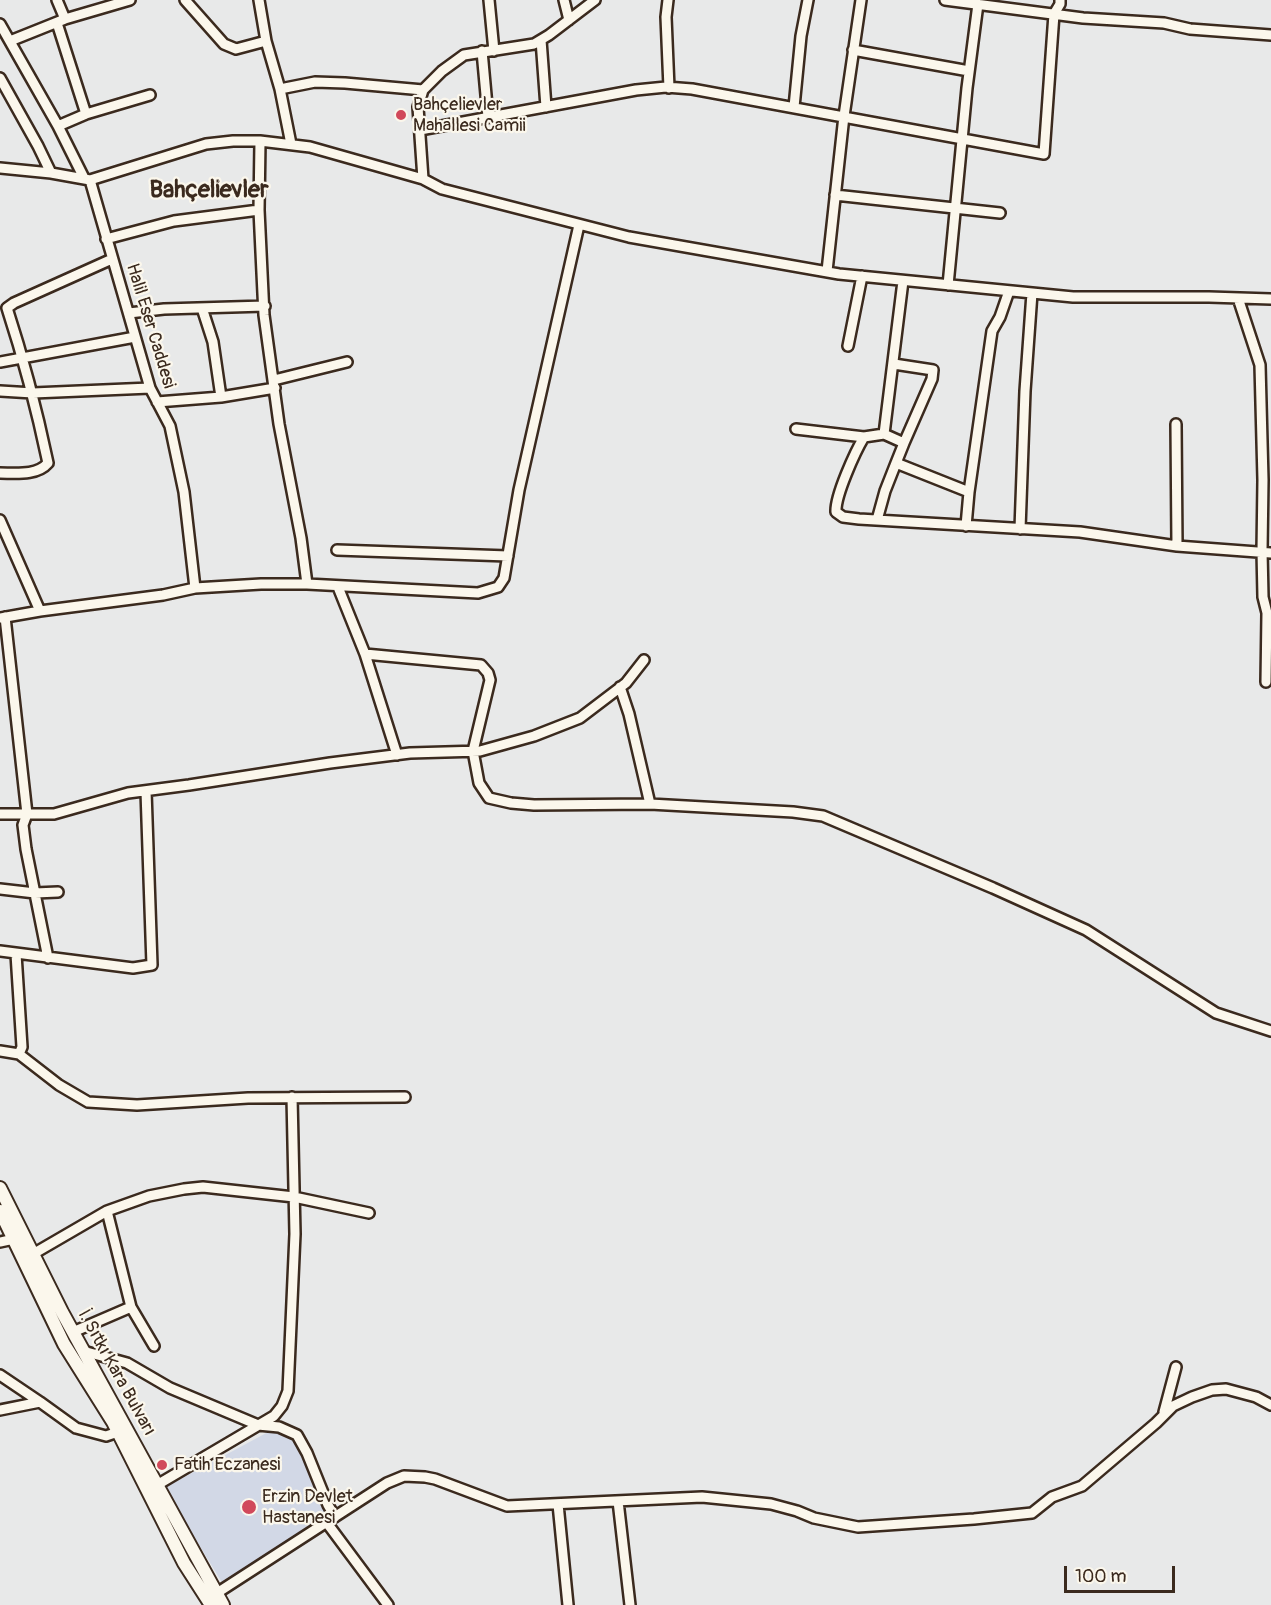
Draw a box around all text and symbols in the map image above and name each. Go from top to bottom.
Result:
place label: Bahçelievler Mahallesi Camii [413,94,526,136]
marker: Bahçelievler Mahallesi Camii [394,108,408,122]
district label: Bahçelievler [150,177,268,205]
street label: Halil Eser Caddesi [121,261,179,391]
street label: İ. Sıtkı Kara Bulvarı [72,1306,160,1440]
place label: Fatih Eczanesi [174,1454,280,1476]
marker: Fatih Eczanesi [155,1458,169,1472]
place label: Erzin Devlet Hastanesi [262,1486,353,1528]
marker: Erzin Devlet Hastanesi [240,1498,258,1516]
scale bar [1067,1554,1178,1592]
text: 100 m [1075,1565,1127,1588]

